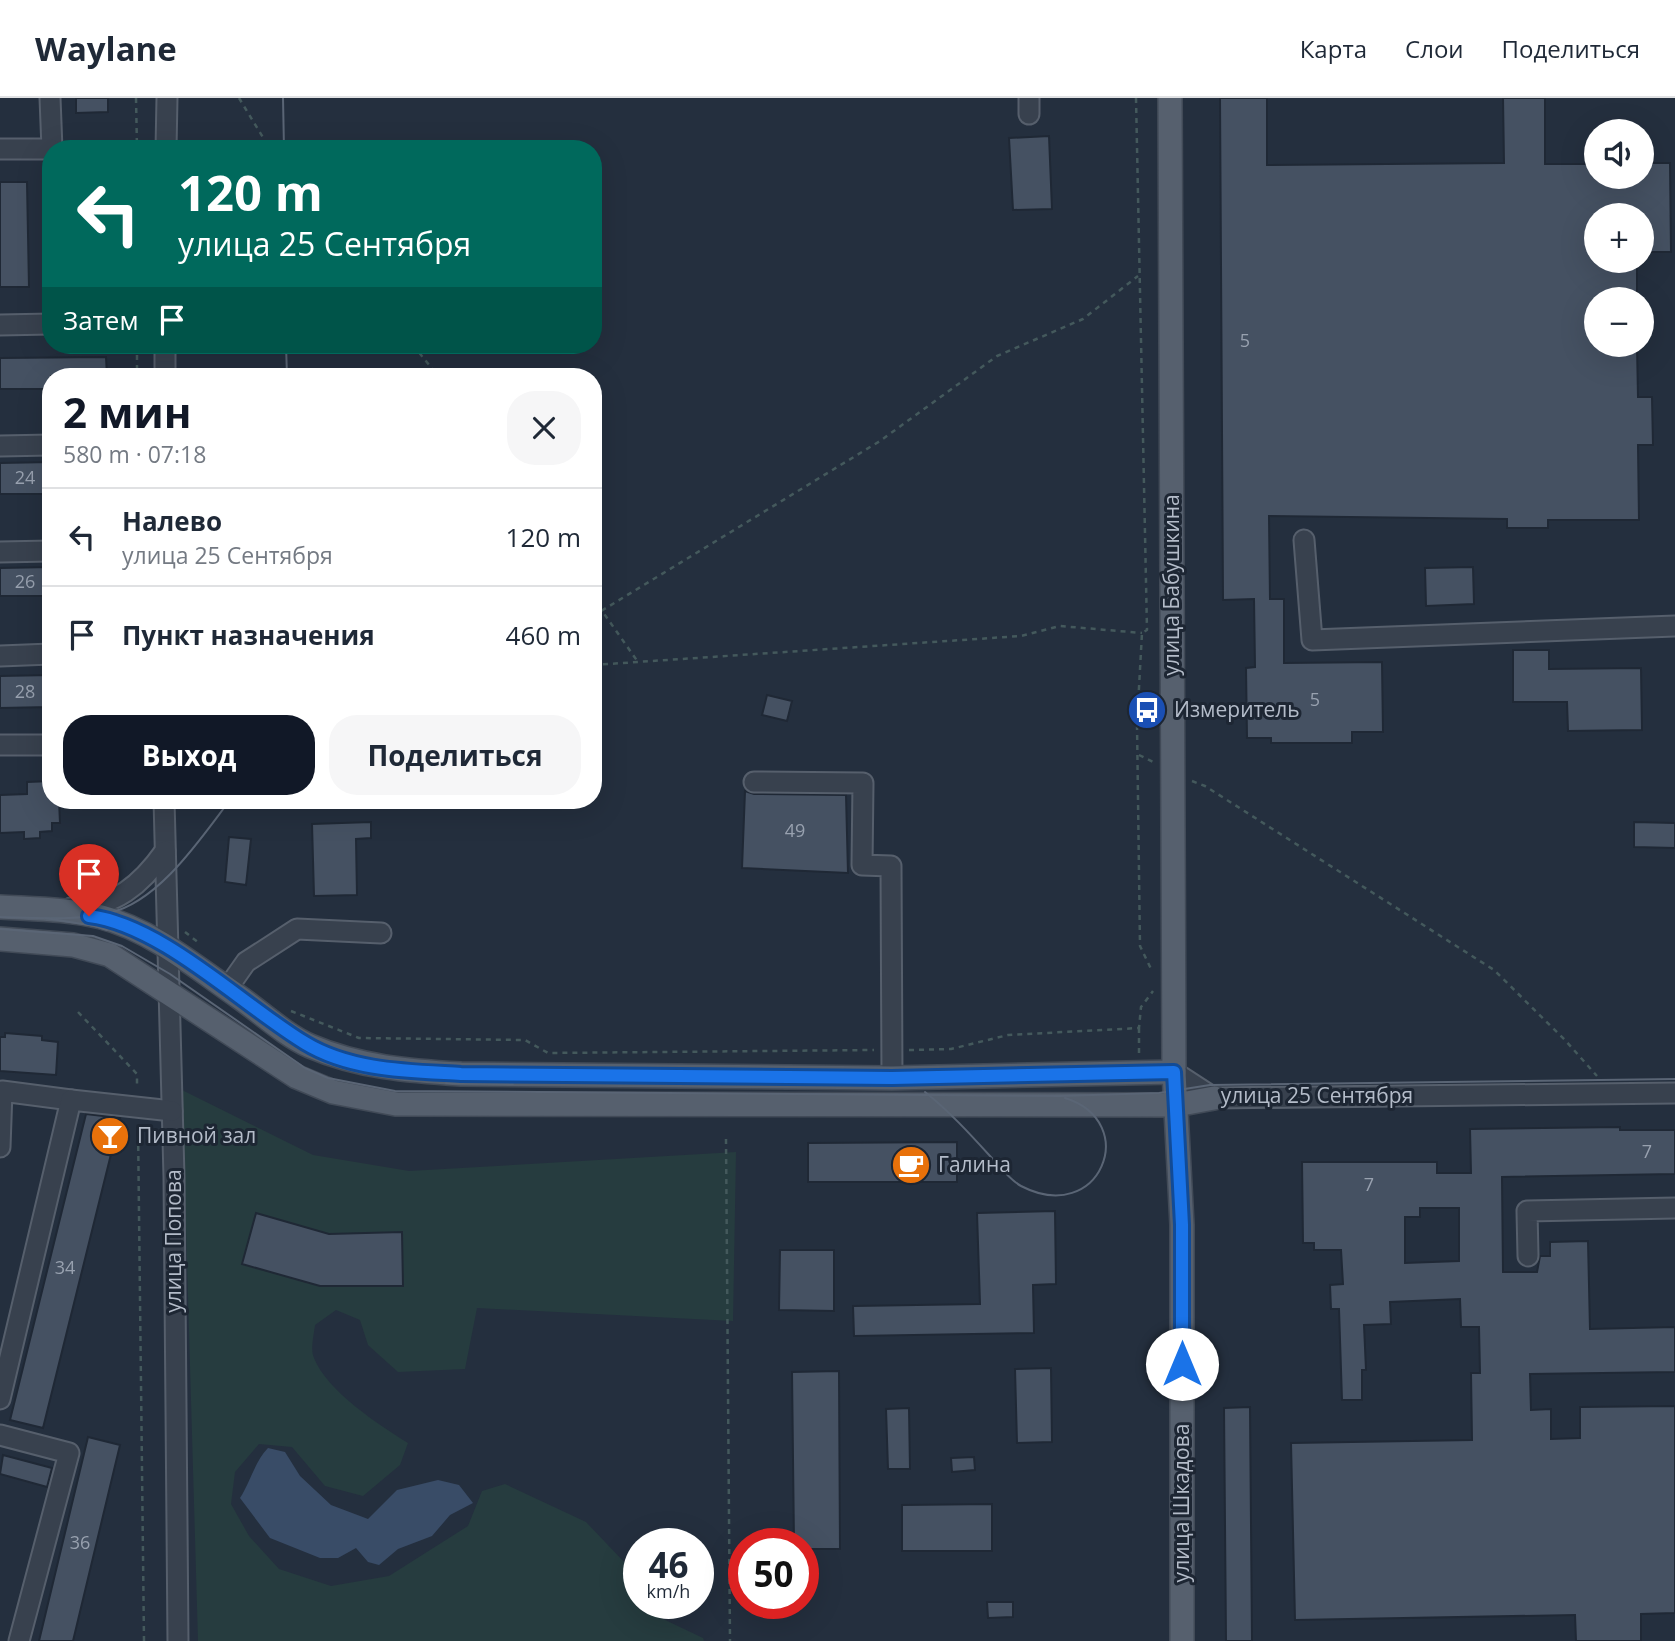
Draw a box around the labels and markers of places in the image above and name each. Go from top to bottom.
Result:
bus stop icon: Измеритель [1126,689,1168,731]
place label: Измеритель [1174,695,1300,723]
pin [59,844,119,916]
bar icon: Пивной зал [89,1115,131,1157]
place label: Пивной зал [137,1121,256,1149]
cafe icon: Галина [890,1144,932,1186]
place label: Галина [938,1150,1011,1178]

